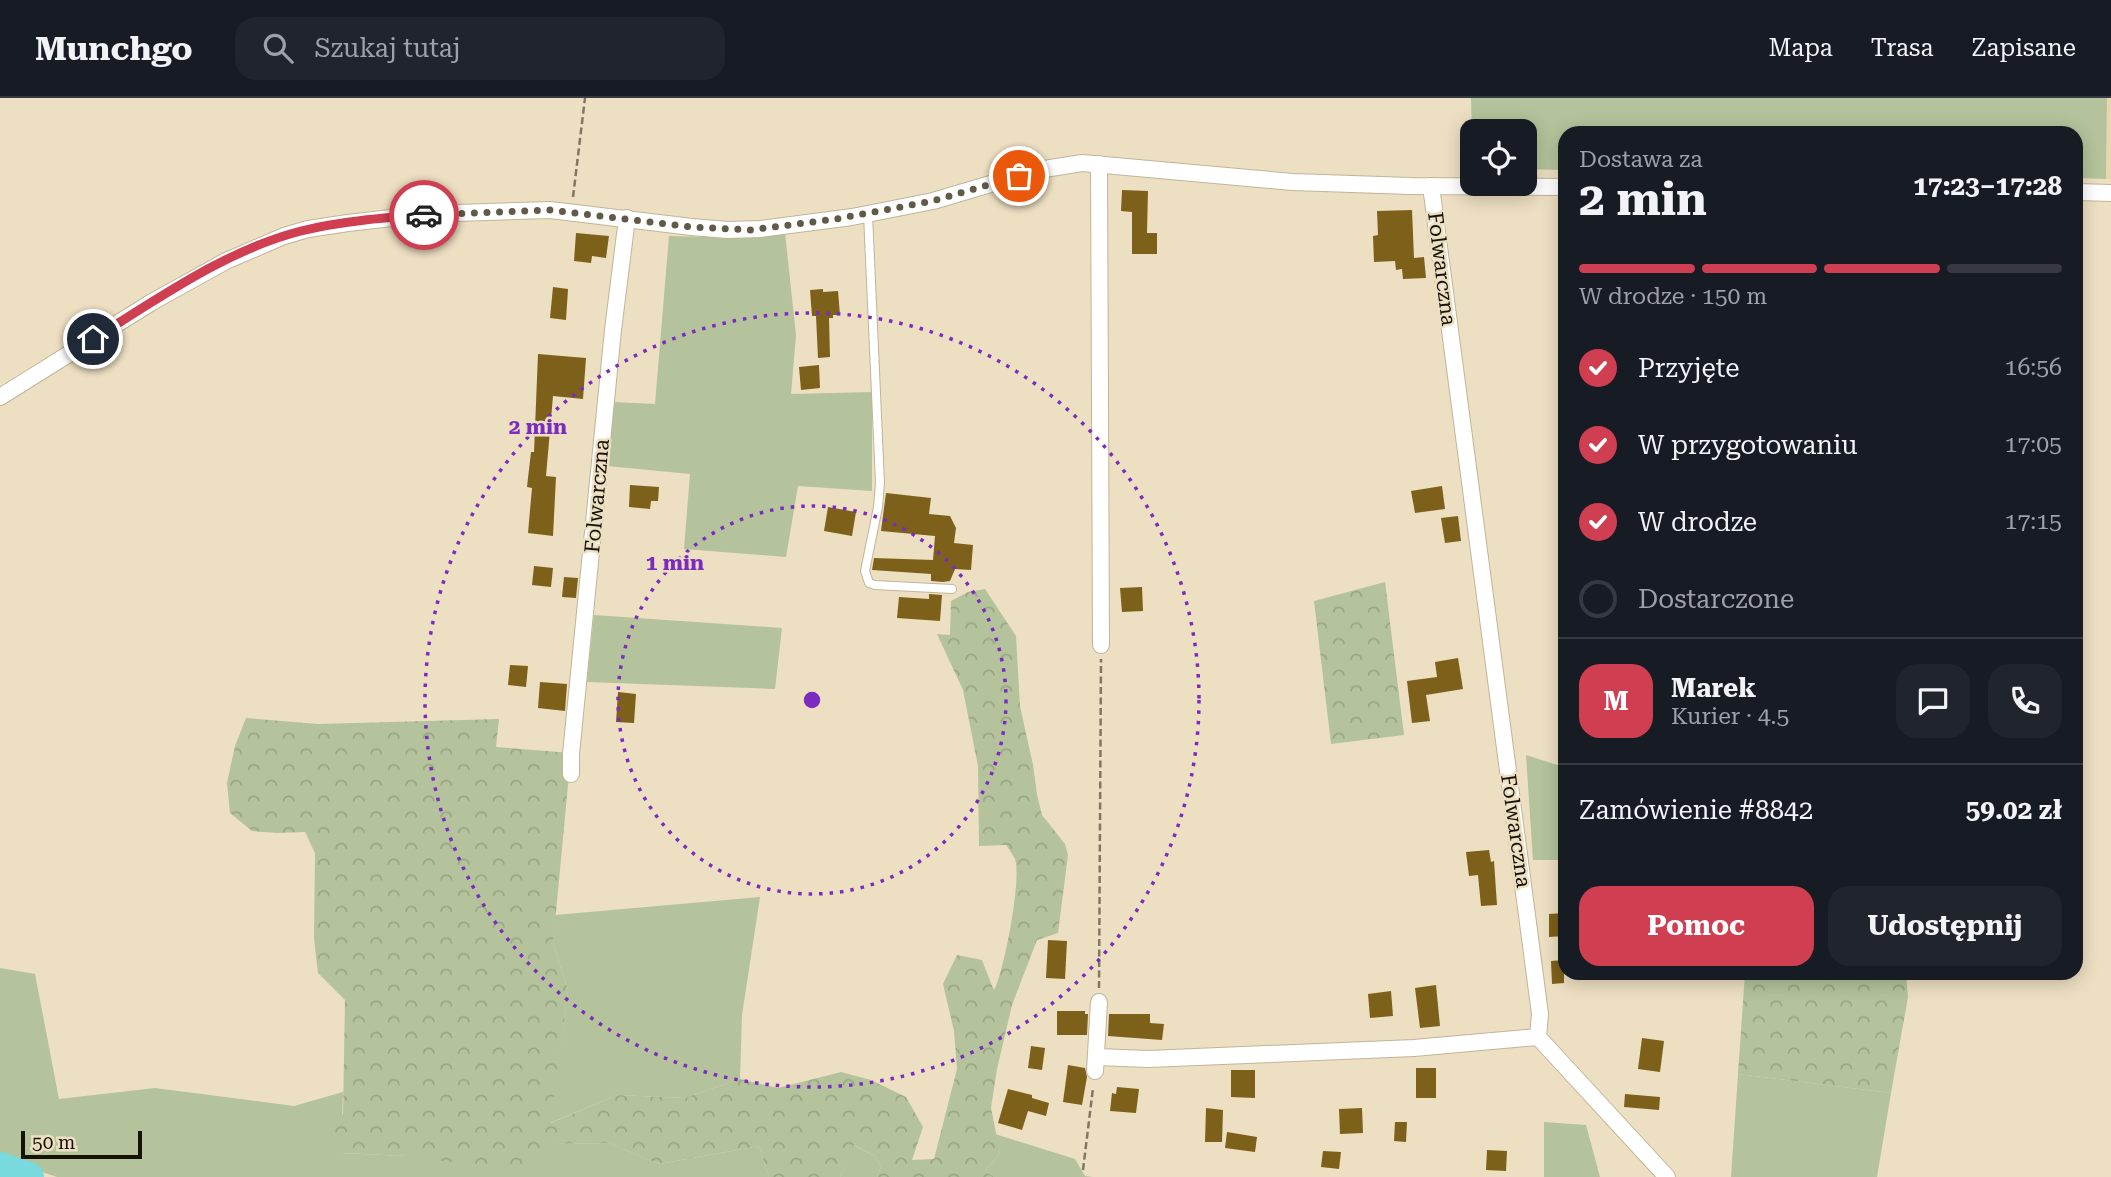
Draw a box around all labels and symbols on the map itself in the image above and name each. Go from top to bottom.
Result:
pin [989,146,1049,206]
courier [389,180,459,250]
street label: Folwarczna [1423,211,1461,328]
pin [63,309,123,369]
text: 2 min [509,415,567,439]
street label: Folwarczna [580,437,614,554]
text: 1 min [646,551,704,575]
centre of rings [800,688,824,712]
street label: Folwarczna [1496,773,1536,890]
scale bar [21,1128,142,1160]

